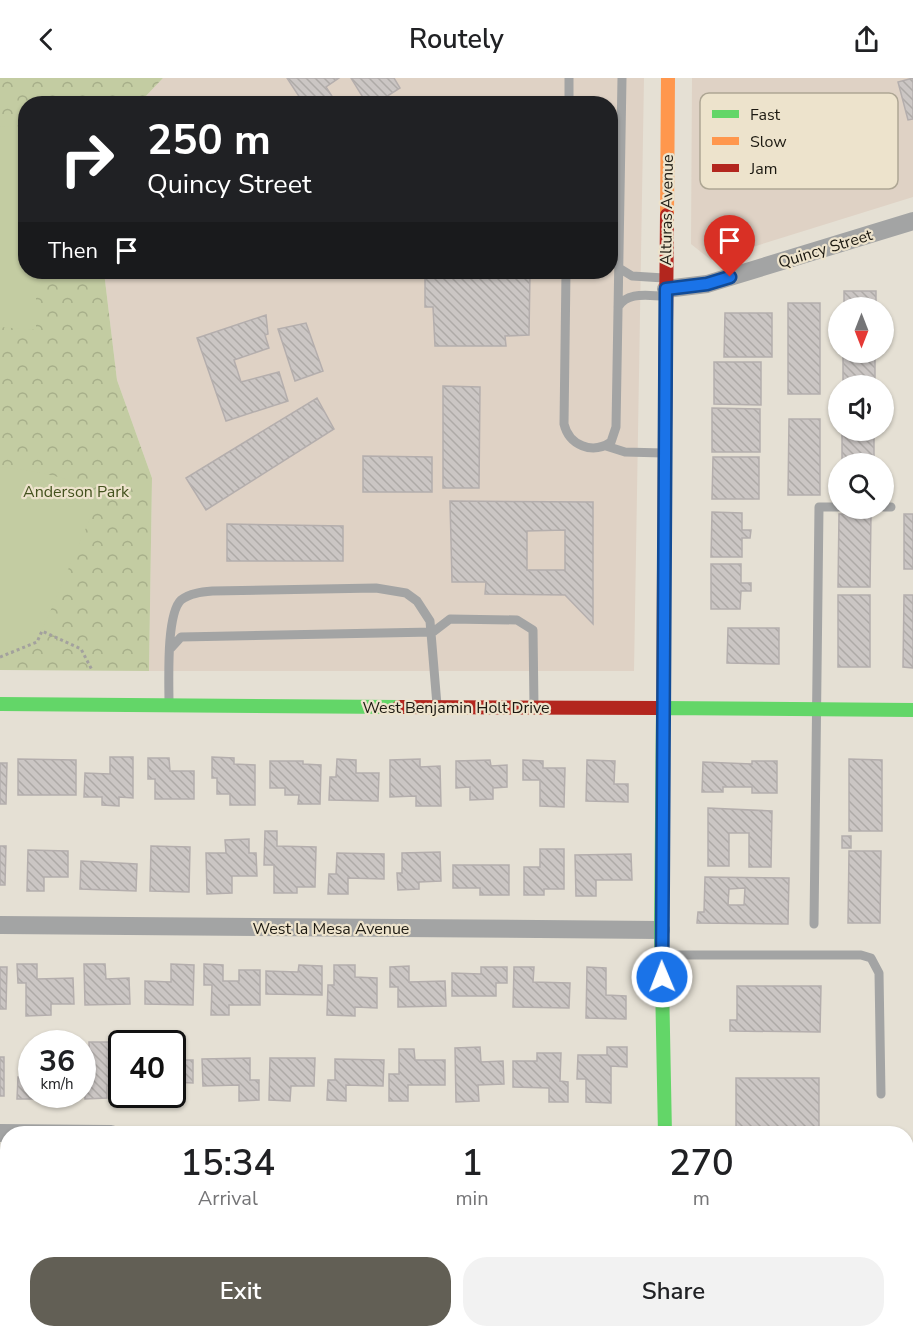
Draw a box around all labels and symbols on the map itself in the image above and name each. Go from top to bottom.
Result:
legend [700,93,898,189]
text: Fast [750,104,781,126]
text: Slow [750,131,787,153]
street label: Alturas Avenue [655,154,679,266]
text: Jam [749,158,777,180]
pin [704,215,755,277]
street label: Quincy Street [775,224,876,274]
north arrow [828,297,894,363]
park label: Anderson Park [23,481,130,503]
street label: West Benjamin Holt Drive [362,697,550,719]
street label: West la Mesa Avenue [253,918,409,940]
position arrow [630,945,694,1009]
speed limit sign: 40 [108,1030,186,1108]

